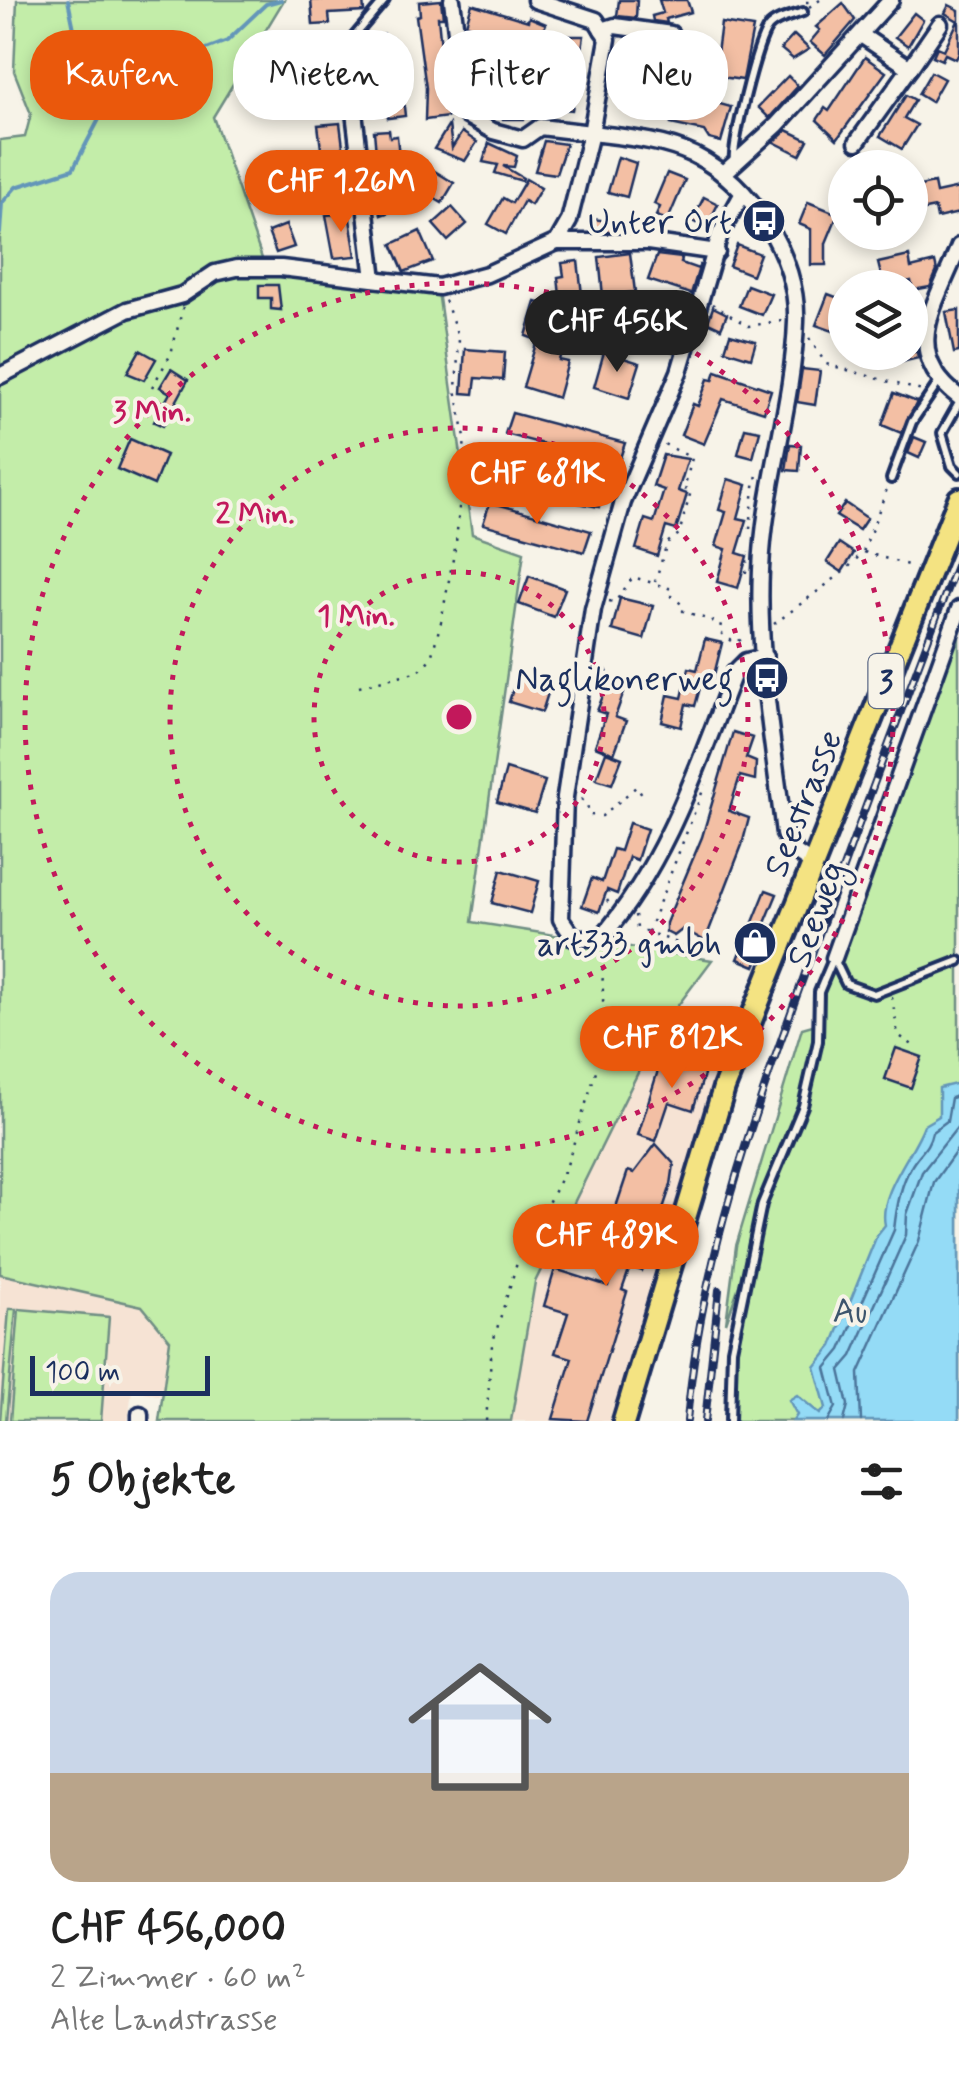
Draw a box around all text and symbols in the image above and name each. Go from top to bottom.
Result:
chip: Kaufen [30,30,213,120]
chip: Mieten [233,30,414,120]
chip: Filter [434,30,586,120]
chip: Neu [606,30,728,120]
pin: CHF 1.26M [227,150,455,235]
map controls [828,150,928,370]
button: locate [828,150,928,250]
text: CHF 1.26M [266,161,416,203]
bus stop icon: Unter Ort [741,198,787,244]
place label: Unter Ort [588,200,732,246]
button: layers [828,270,928,370]
pin: CHF 456K [514,290,720,375]
text: CHF 456K [547,301,687,343]
text: 3 Min. [113,393,191,432]
pin: CHF 681K [434,442,640,527]
text: CHF 681K [469,453,605,495]
text: 2 Min. [215,495,295,534]
text: 1 Min. [317,597,395,636]
road number: 3 [868,654,904,708]
bus stop icon: Naglikonerweg [744,655,790,701]
place label: Naglikonerweg [515,657,734,707]
centre of rings [441,699,477,735]
street label: Seestrasse [754,723,854,884]
street label: Seeweg [776,855,860,975]
shop icon: art333 gmbh [732,920,778,966]
place label: art333 gmbh [537,922,722,968]
pin: CHF 812K [569,1006,775,1091]
text: CHF 812K [602,1017,742,1059]
pin: CHF 489K [503,1204,709,1289]
text: CHF 489K [535,1215,677,1257]
park label: Au [832,1289,868,1335]
scale bar [30,1351,210,1396]
text: 100 m [45,1355,120,1392]
text: 5 Objekte [50,1454,235,1509]
icon: filters [854,1454,909,1509]
icon: home [390,1637,570,1817]
text: CHF 456,000 [50,1902,286,1957]
text: 2 Zimmer · 60 m² [50,1957,306,1999]
text: Alte Landstrasse [50,1999,278,2041]

